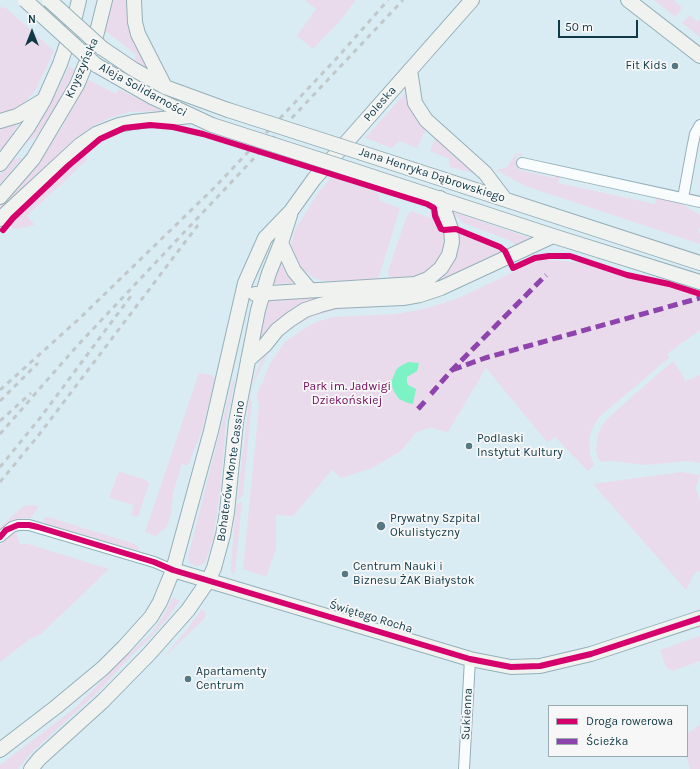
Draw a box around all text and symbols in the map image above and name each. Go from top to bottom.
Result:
north arrow [12,12,52,52]
scale bar [560,12,640,38]
text: N [28,13,36,26]
text: 50 m [565,20,593,34]
street label: Knyszyńska [62,36,102,100]
place label: Fit Kids [625,59,667,73]
street label: Aleja Solidarności [97,60,189,120]
marker: Fit Kids [670,61,680,71]
street label: Poleska [361,83,399,125]
street label: Jana Henryka Dąbrowskiego [357,145,507,205]
park label: Park im. Jadwigi Dziekońskiej [303,380,391,408]
street label: Bohaterów Monte Cassino [214,399,248,543]
place label: Podlaski Instytut Kultury [477,432,563,460]
marker: Podlaski Instytut Kultury [464,441,474,451]
place label: Prywatny Szpital Okulistyczny [390,512,480,540]
marker: Prywatny Szpital Okulistyczny [375,520,387,532]
place label: Centrum Nauki i Biznesu ŻAK Białystok [353,560,474,588]
marker: Centrum Nauki i Biznesu ŻAK Białystok [340,569,350,579]
street label: Świętego Rocha [328,597,414,637]
place label: Apartamenty Centrum [196,665,267,693]
marker: Apartamenty Centrum [183,674,193,684]
street label: Sukienna [458,688,476,740]
legend [548,705,688,757]
text: Droga rowerowa [586,714,673,728]
text: Ścieżka [586,734,628,748]

